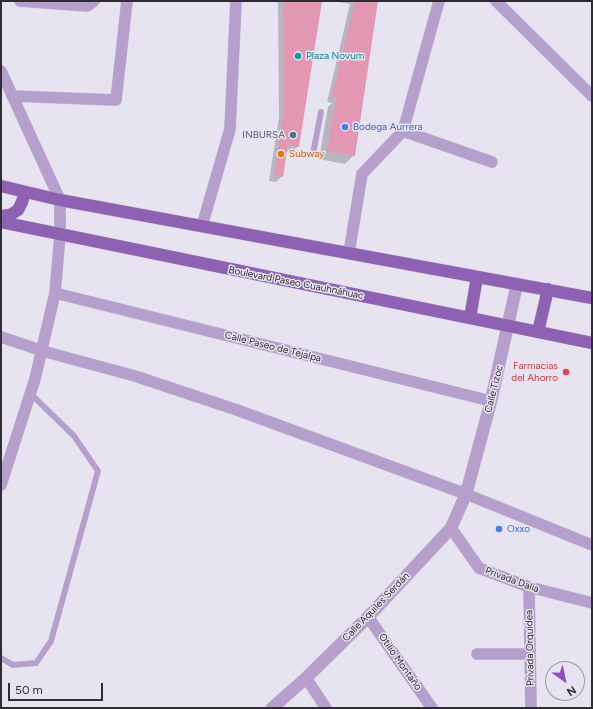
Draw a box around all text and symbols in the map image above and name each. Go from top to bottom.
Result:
place label: Plaza Novum [306,50,364,62]
marker: Plaza Novum [293,51,303,61]
place label: Bodega Aurrera [353,121,423,133]
marker: Bodega Aurrera [340,122,350,132]
place label: INBURSA [242,129,285,141]
marker: INBURSA [288,130,298,140]
place label: Subway [289,148,324,160]
marker: Subway [276,149,286,159]
street label: Boulevard Paseo Cuauhnáhuac [227,264,365,302]
street label: Calle Paseo de Tejalpa [224,329,322,365]
place label: Farmacias del Ahorro [511,360,558,384]
street label: Calle Tizoc [482,364,506,414]
marker: Farmacias del Ahorro [561,367,571,377]
place label: Oxxo [507,523,530,535]
marker: Oxxo [494,524,504,534]
street label: Privada Dalia [483,565,541,595]
street label: Calle Aquiles Serdán [340,570,412,644]
street label: Privada Orquídea [523,610,537,686]
street label: Otilio Montaño [376,631,424,693]
north arrow [545,661,585,701]
scale bar [10,675,105,701]
text: 50 m [15,683,43,697]
text: N [564,683,578,698]

